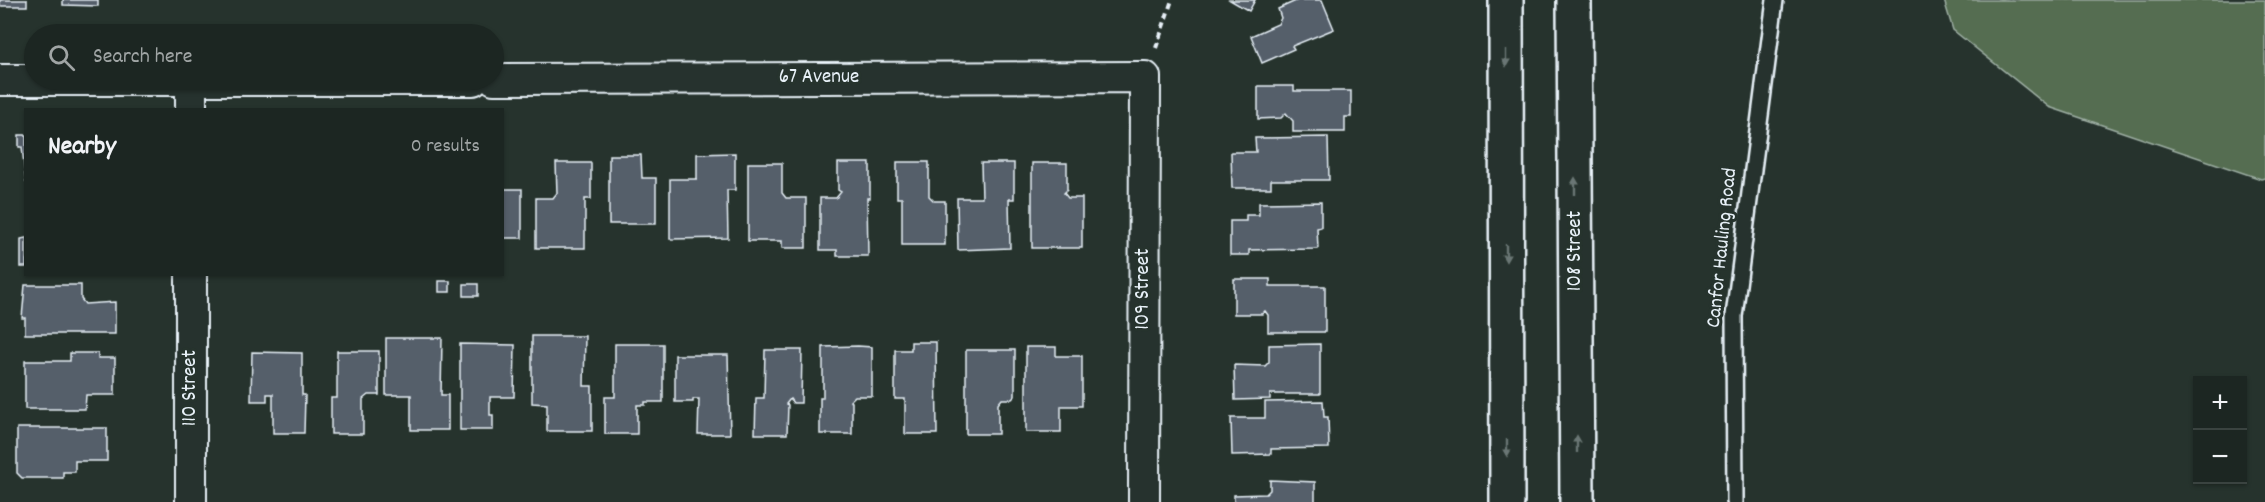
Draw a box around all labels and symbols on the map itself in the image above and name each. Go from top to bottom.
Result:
one-way arrow [1501,49,1511,68]
street label: 67 Avenue [779,63,859,93]
street label: Canfor Hauling Road [1700,167,1746,329]
one-way arrow [1570,176,1580,195]
street label: 108 Street [1561,211,1591,291]
one-way arrow [1501,244,1511,263]
street label: 109 Street [1129,248,1159,330]
street label: 110 Street [176,350,206,426]
one-way arrow [1572,434,1582,453]
one-way arrow [1502,439,1512,458]

